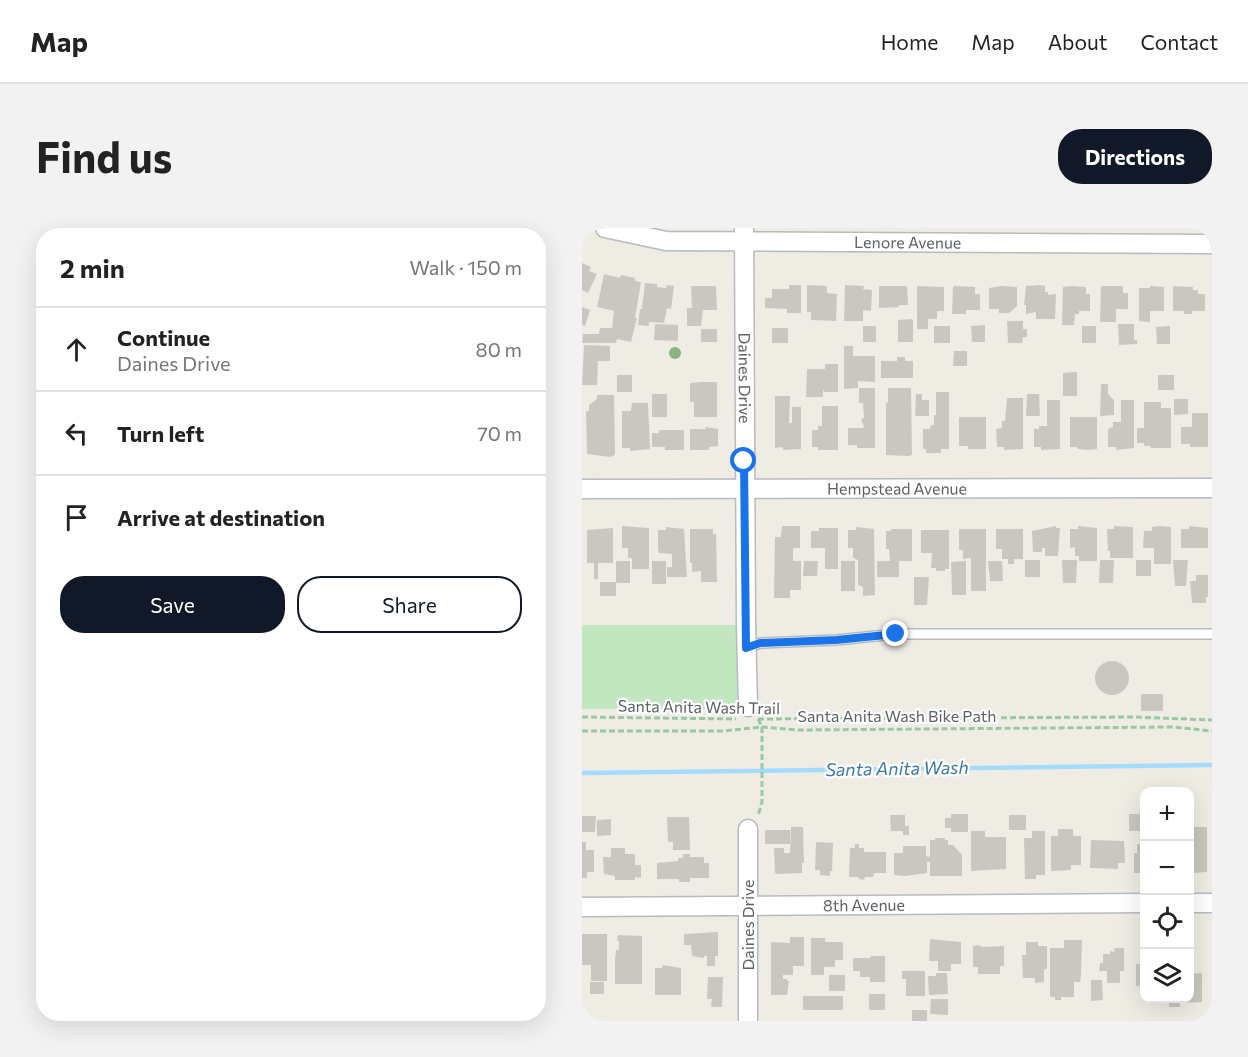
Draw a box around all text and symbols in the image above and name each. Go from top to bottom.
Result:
text: Map [30,24,88,58]
text: Home [881,29,938,54]
text: Map [971,29,1015,54]
text: About [1048,29,1107,54]
text: Contact [1140,29,1218,54]
button: Directions [1058,129,1212,184]
text: Find us [36,130,172,182]
street label: Lenore Avenue [854,232,961,252]
text: 2 min [60,252,125,283]
text: Walk · 150 m [410,255,522,279]
text: Continue [117,324,210,351]
street label: Daines Drive [736,332,755,424]
icon: ahead [60,333,93,366]
text: 80 m [476,337,522,361]
text: Daines Drive [117,351,231,375]
icon: left [60,417,93,450]
text: Turn left [117,420,204,447]
text: 70 m [477,421,522,445]
route start [730,447,756,473]
street label: Hempstead Avenue [827,478,967,498]
icon: arrive [60,501,93,534]
text: Arrive at destination [117,504,325,531]
button: Save [60,576,285,633]
button: Share [297,576,522,633]
route end [882,620,908,646]
street label: Santa Anita Wash Trail [618,696,780,717]
street label: Santa Anita Wash Bike Path [798,706,996,725]
water label: Santa Anita Wash [825,756,969,780]
map controls [1140,787,1194,1003]
button: + [1140,787,1194,841]
button: − [1140,841,1194,895]
street label: Daines Drive [738,880,757,970]
street label: 8th Avenue [823,895,905,914]
button: locate [1140,895,1194,949]
button: layers [1140,949,1194,1003]

